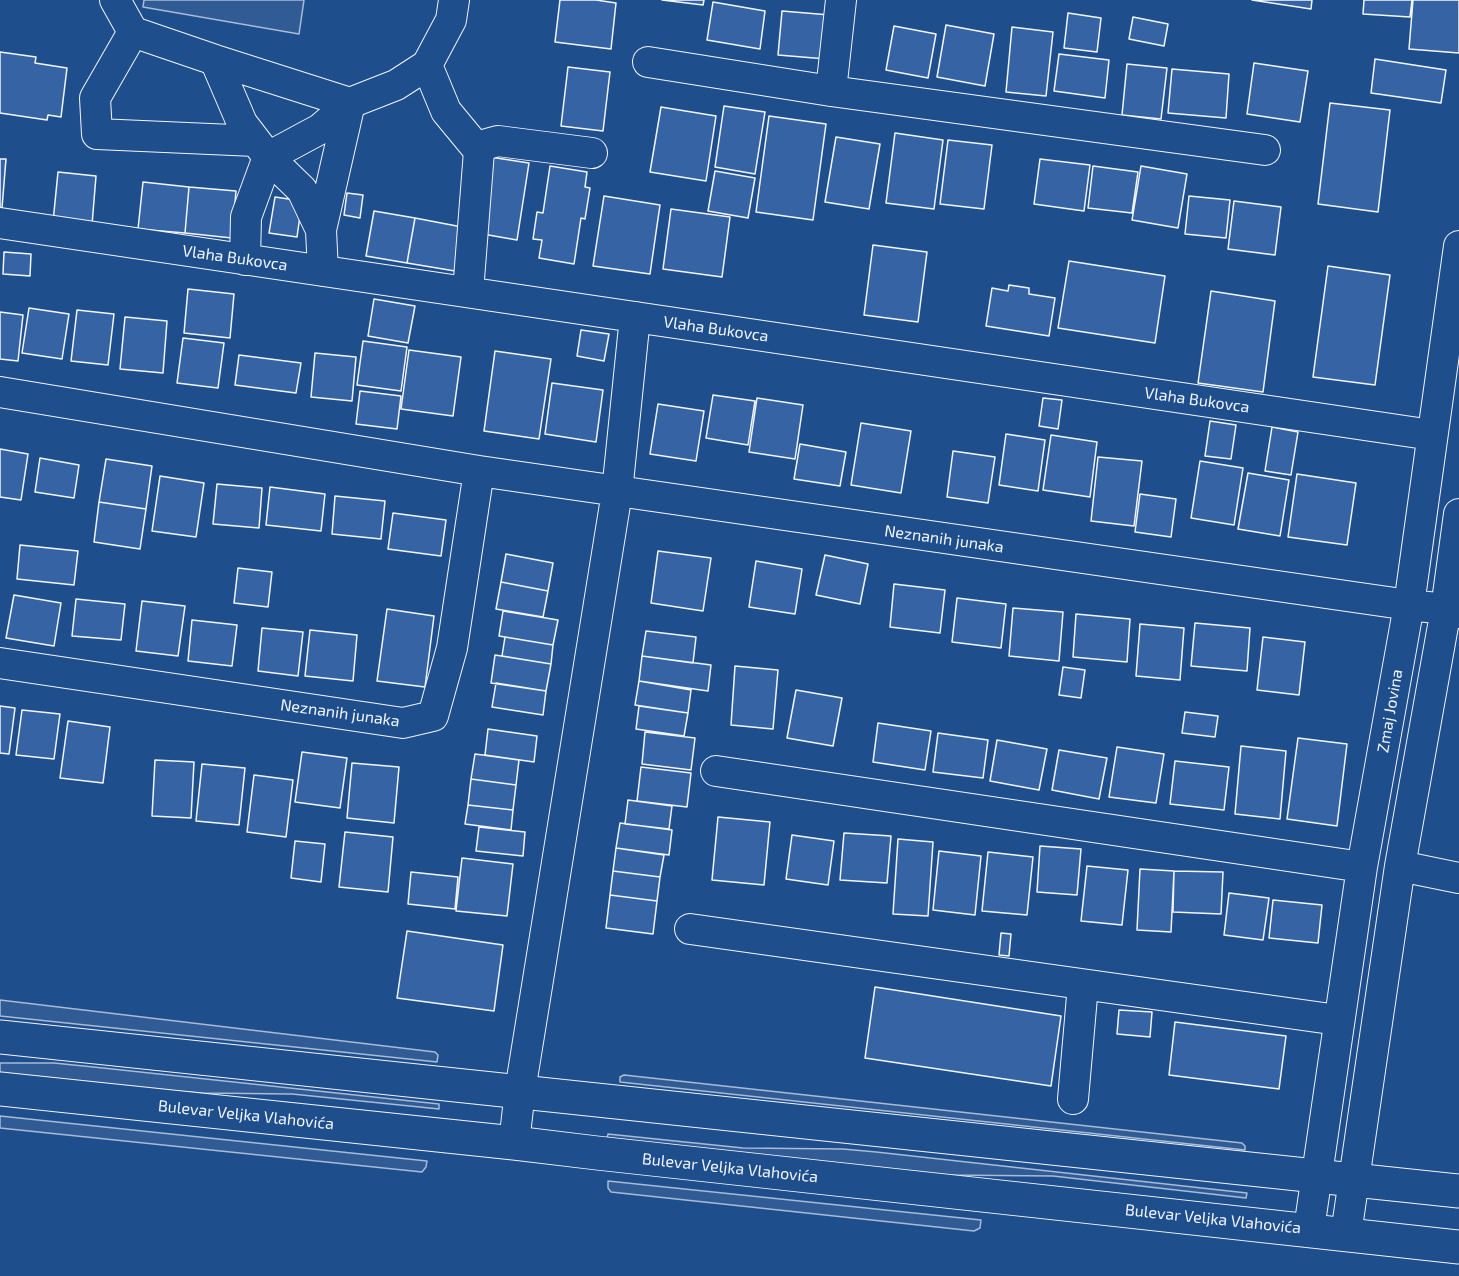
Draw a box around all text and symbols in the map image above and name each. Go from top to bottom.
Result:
street label: Vlaha Bukovca [181,241,289,275]
street label: Vlaha Bukovca [662,312,770,346]
street label: Vlaha Bukovca [1143,383,1251,417]
street label: Neznanih junaka [883,521,1005,557]
street label: Zmaj Jovina [1373,668,1407,754]
street label: Neznanih junaka [279,695,401,731]
street label: Bulevar Veljka Vlahovića [157,1096,335,1134]
street label: Bulevar Veljka Vlahovića [641,1149,819,1187]
street label: Bulevar Veljka Vlahovića [1124,1200,1302,1238]

